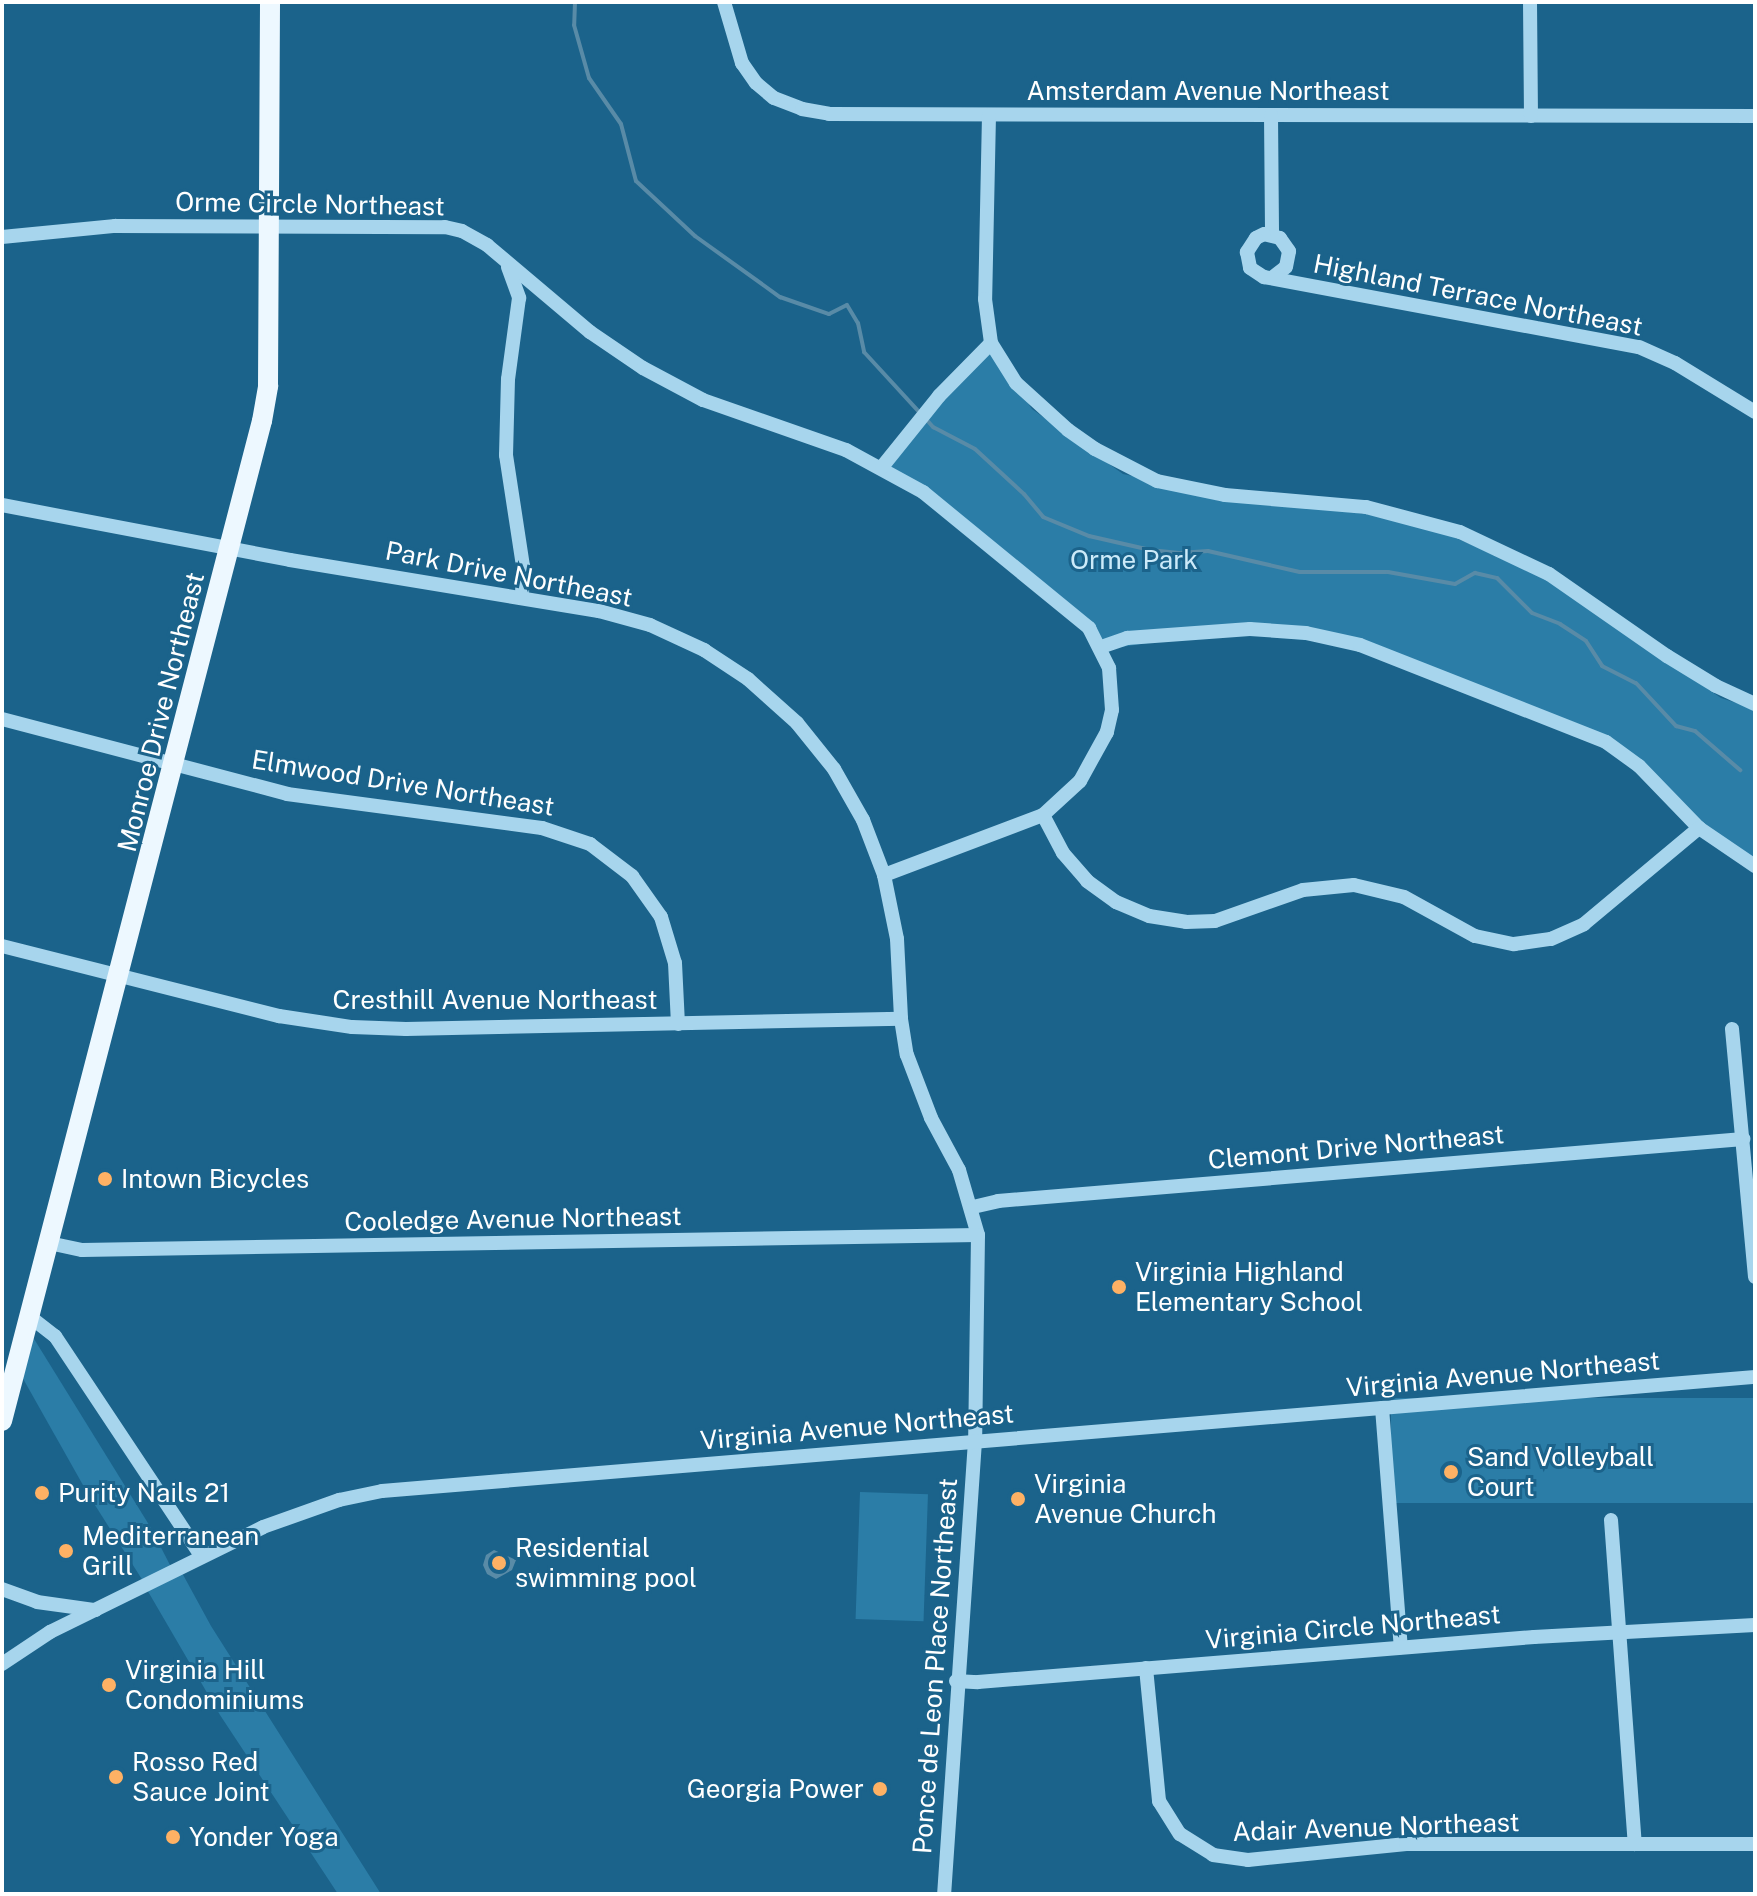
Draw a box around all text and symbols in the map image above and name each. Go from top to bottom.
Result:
street label: Amsterdam Avenue Northeast [1026,75,1390,107]
street label: Orme Circle Northeast [175,186,445,222]
street label: Highland Terrace Northeast [1311,248,1645,342]
street label: Park Drive Northeast [383,535,635,613]
park label: Orme Park [1070,544,1198,576]
street label: Monroe Drive Northeast [111,569,211,855]
street label: Elmwood Drive Northeast [249,744,557,822]
street label: Cresthill Avenue Northeast [332,984,658,1016]
street label: Clemont Drive Northeast [1207,1119,1505,1175]
place label: Intown Bicycles [121,1163,309,1195]
marker: Intown Bicycles [96,1170,114,1188]
street label: Cooledge Avenue Northeast [344,1200,682,1238]
place label: Virginia Highland Elementary School [1135,1256,1363,1318]
marker: Virginia Highland Elementary School [1110,1278,1128,1296]
street label: Virginia Avenue Northeast [1345,1345,1661,1403]
street label: Virginia Avenue Northeast [699,1398,1015,1456]
place label: Sand Volleyball Court [1467,1441,1655,1502]
marker: Sand Volleyball Court [1442,1463,1460,1481]
place label: Virginia Avenue Church [1034,1468,1217,1530]
place label: Purity Nails 21 [58,1477,230,1509]
street label: Ponce de Leon Place Northeast [906,1477,964,1855]
marker: Purity Nails 21 [33,1484,51,1502]
marker: Virginia Avenue Church [1009,1490,1027,1508]
place label: Mediterranean Grill [82,1520,259,1582]
place label: Residential swimming pool [515,1532,697,1594]
marker: Mediterranean Grill [57,1542,75,1560]
marker: Residential swimming pool [490,1554,508,1572]
street label: Virginia Circle Northeast [1204,1599,1502,1655]
place label: Virginia Hill Condominiums [125,1654,304,1716]
marker: Virginia Hill Condominiums [100,1676,118,1694]
place label: Rosso Red Sauce Joint [132,1746,270,1808]
marker: Rosso Red Sauce Joint [107,1768,125,1786]
place label: Georgia Power [687,1773,864,1805]
marker: Georgia Power [871,1780,889,1798]
street label: Adair Avenue Northeast [1232,1806,1520,1848]
place label: Yonder Yoga [189,1821,339,1853]
marker: Yonder Yoga [164,1828,182,1846]

